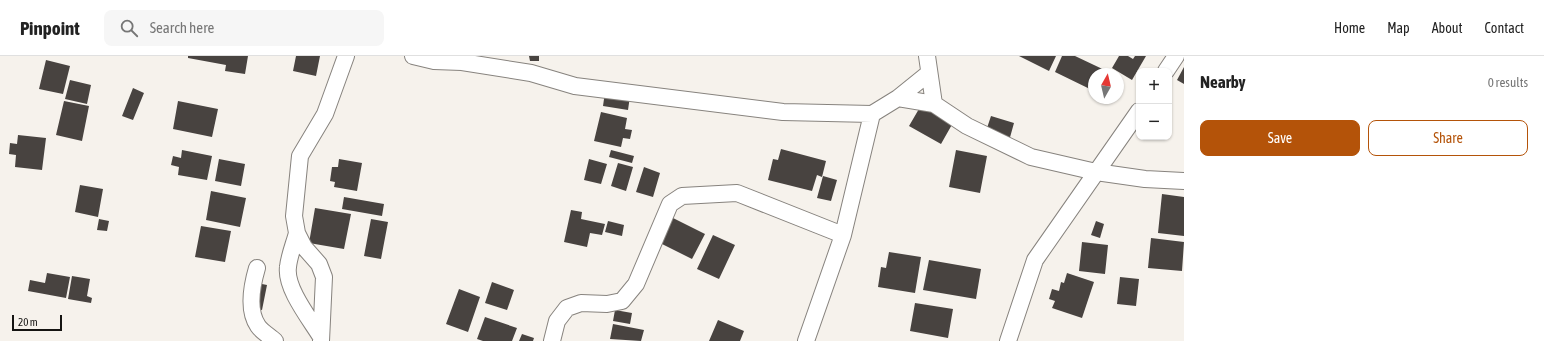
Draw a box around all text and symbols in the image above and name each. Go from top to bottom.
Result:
search box [104,10,384,46]
text: Pinpoint [20,17,80,39]
icon: search [118,17,140,39]
text: Search here [150,19,214,36]
text: Home [1334,20,1365,36]
text: Map [1387,20,1410,36]
text: About [1432,20,1463,36]
text: Contact [1485,20,1524,36]
north arrow [1088,68,1124,104]
map controls [1136,68,1172,140]
button: + [1136,68,1172,104]
text: Nearby [1200,72,1246,92]
text: 0 results [1488,75,1528,90]
button: − [1136,104,1172,140]
button: Save [1200,120,1360,156]
button: Share [1368,120,1528,156]
scale bar [12,313,62,332]
text: 20 m [18,316,38,328]

